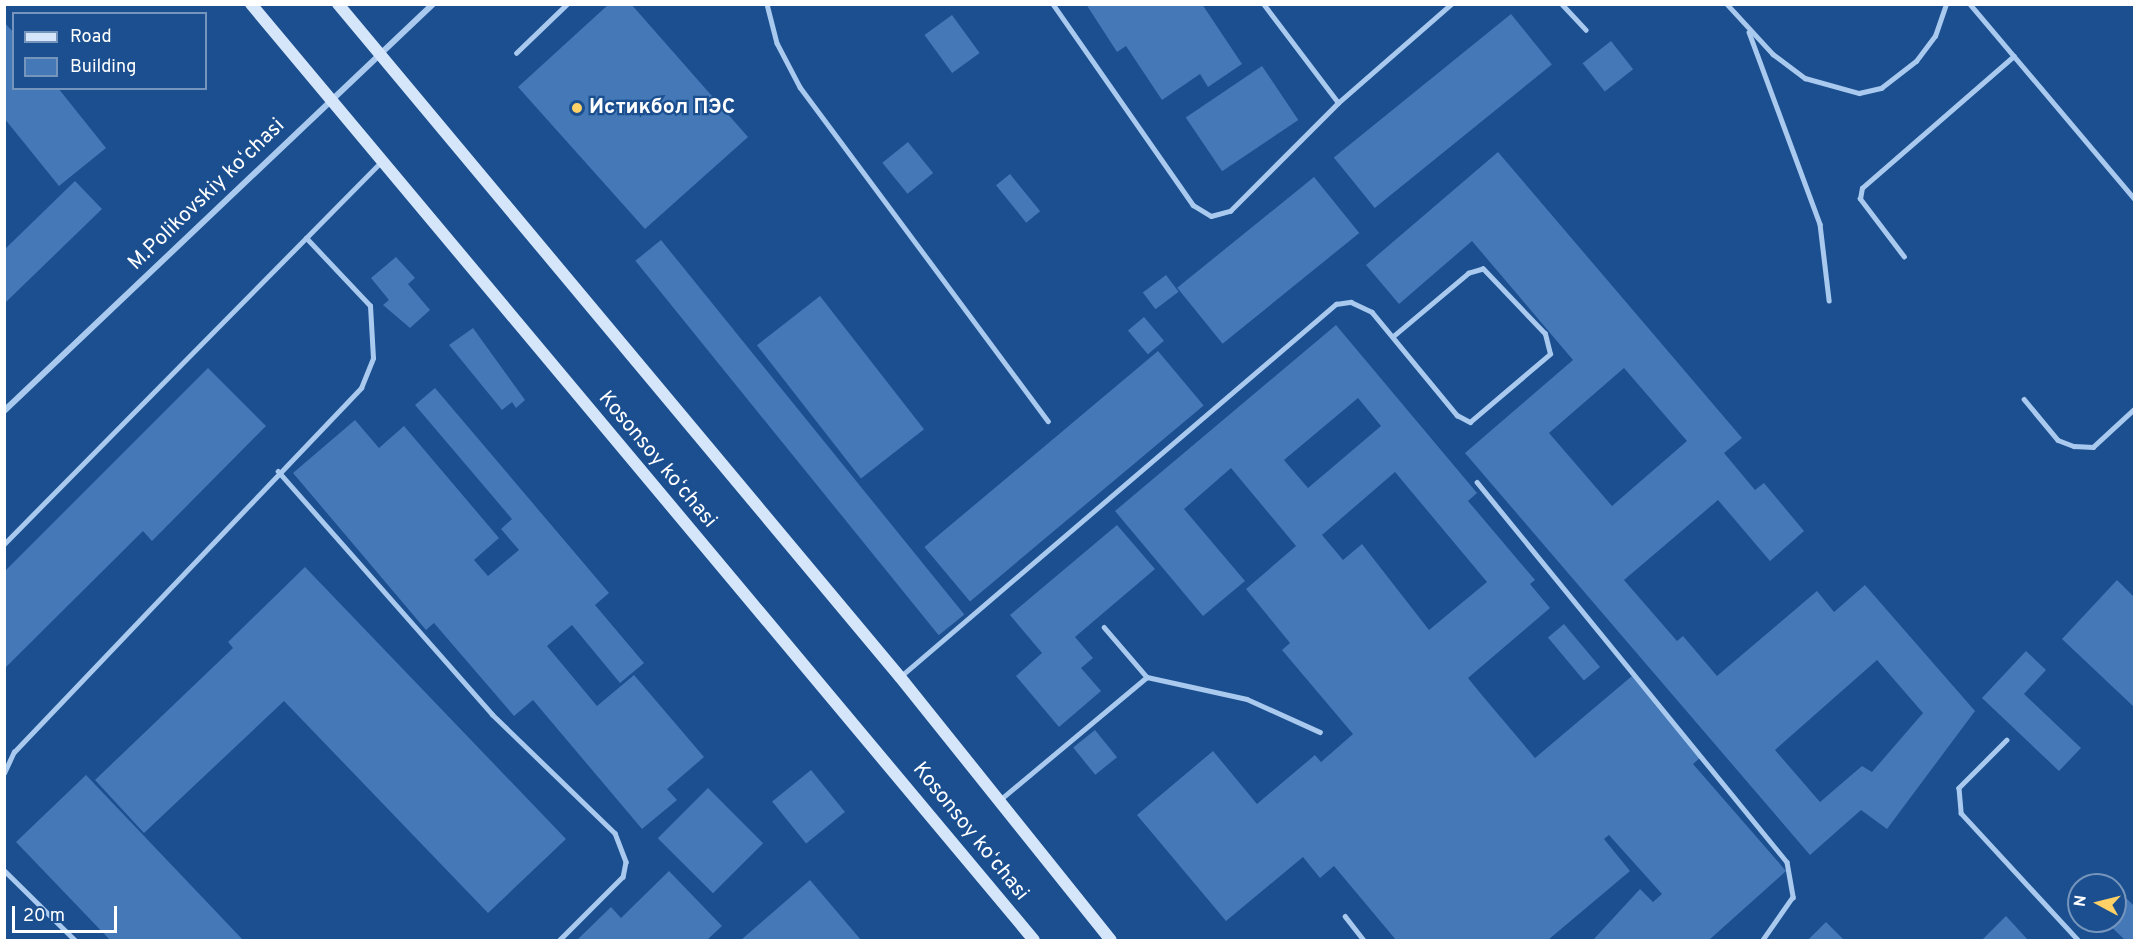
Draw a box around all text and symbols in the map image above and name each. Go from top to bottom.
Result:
legend [12,12,207,90]
text: Road [70,26,112,49]
text: Building [70,56,136,79]
place label: Истикбол ПЭС [589,95,735,121]
marker: Истикбол ПЭС [570,101,584,115]
street label: M.Polikovskiy koʻchasi [124,114,290,276]
street label: Kosonsoy koʻchasi [592,386,722,534]
street label: Kosonsoy koʻchasi [906,758,1034,906]
north arrow [2067,873,2127,933]
scale bar [15,894,120,932]
text: N [2070,894,2092,908]
text: 20 m [23,905,65,928]

